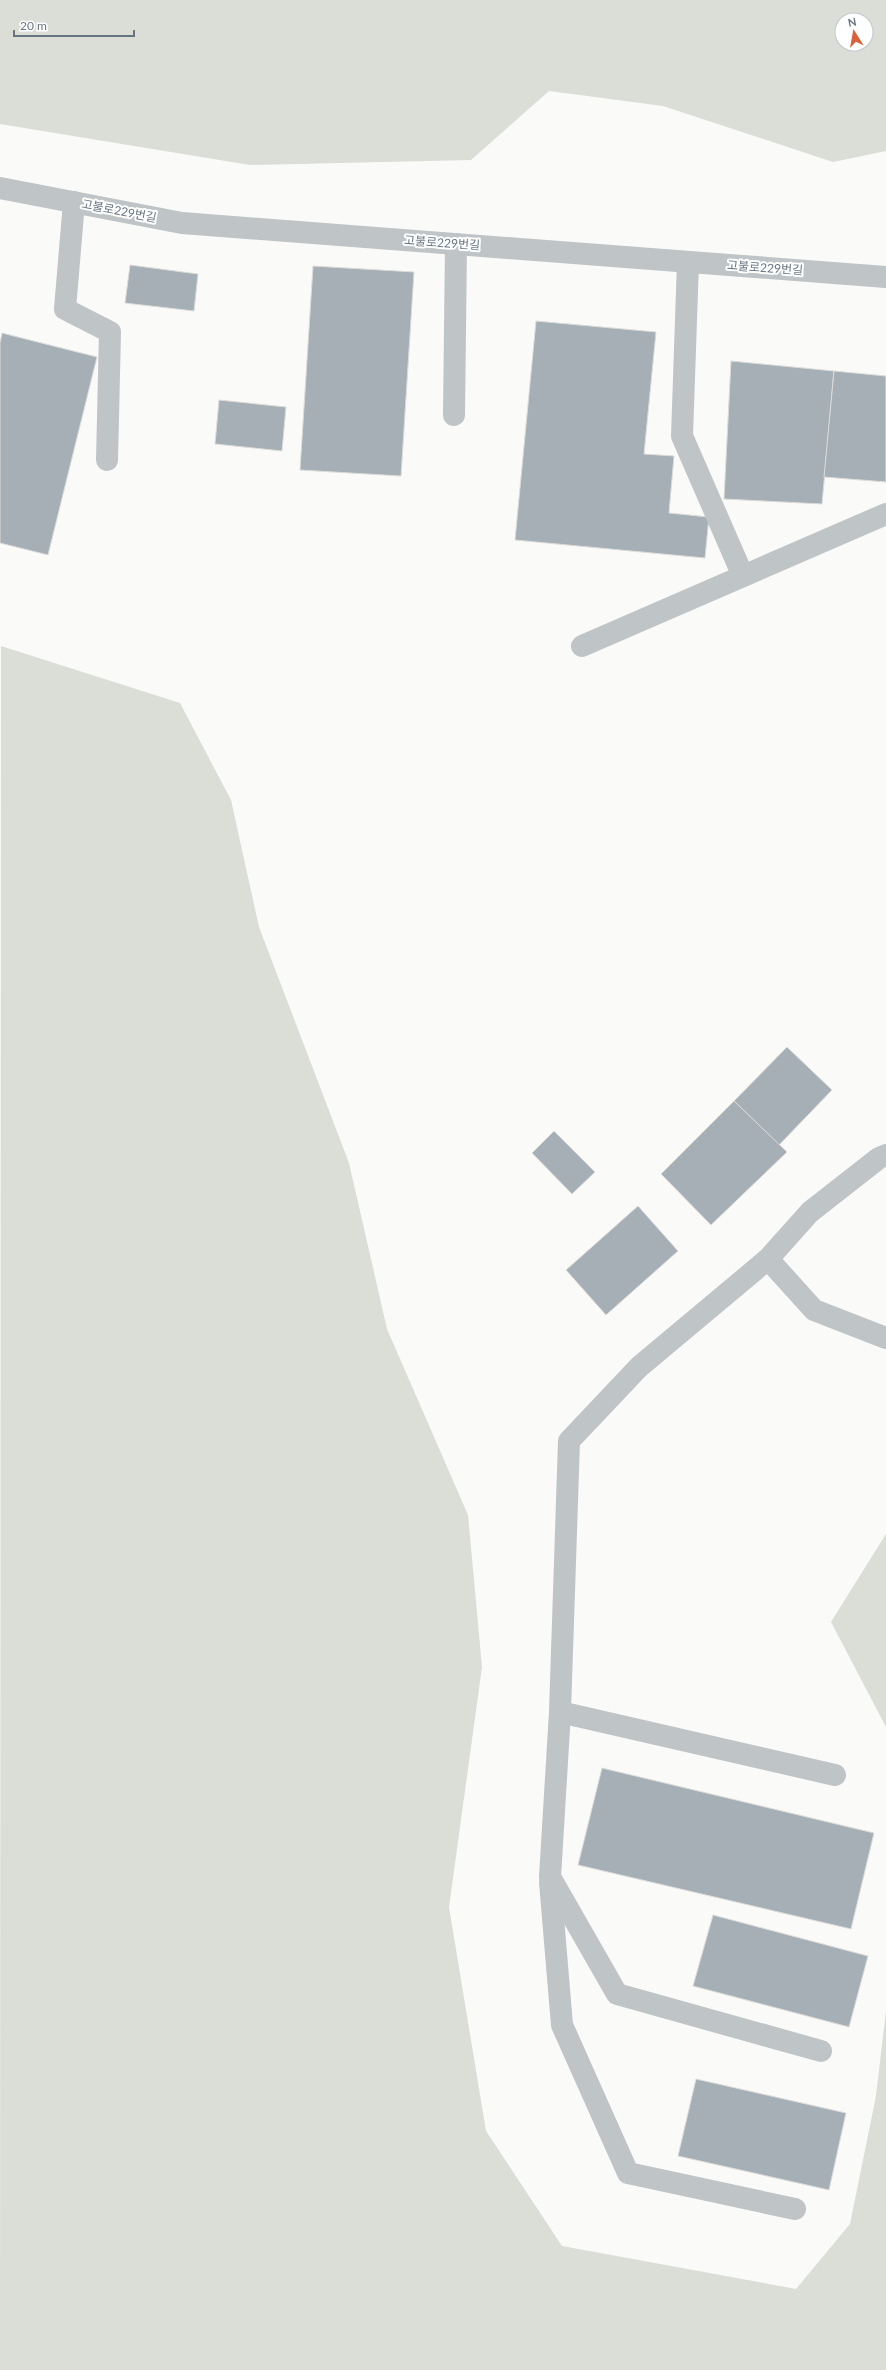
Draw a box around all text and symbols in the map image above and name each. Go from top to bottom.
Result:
scale bar [14,12,134,38]
north arrow [834,12,874,52]
text: N [847,15,857,29]
text: 20 m [20,18,47,33]
street label: 고불로229번길 [80,196,158,225]
street label: 고불로229번길 [404,232,481,253]
street label: 고불로229번길 [727,257,804,278]

